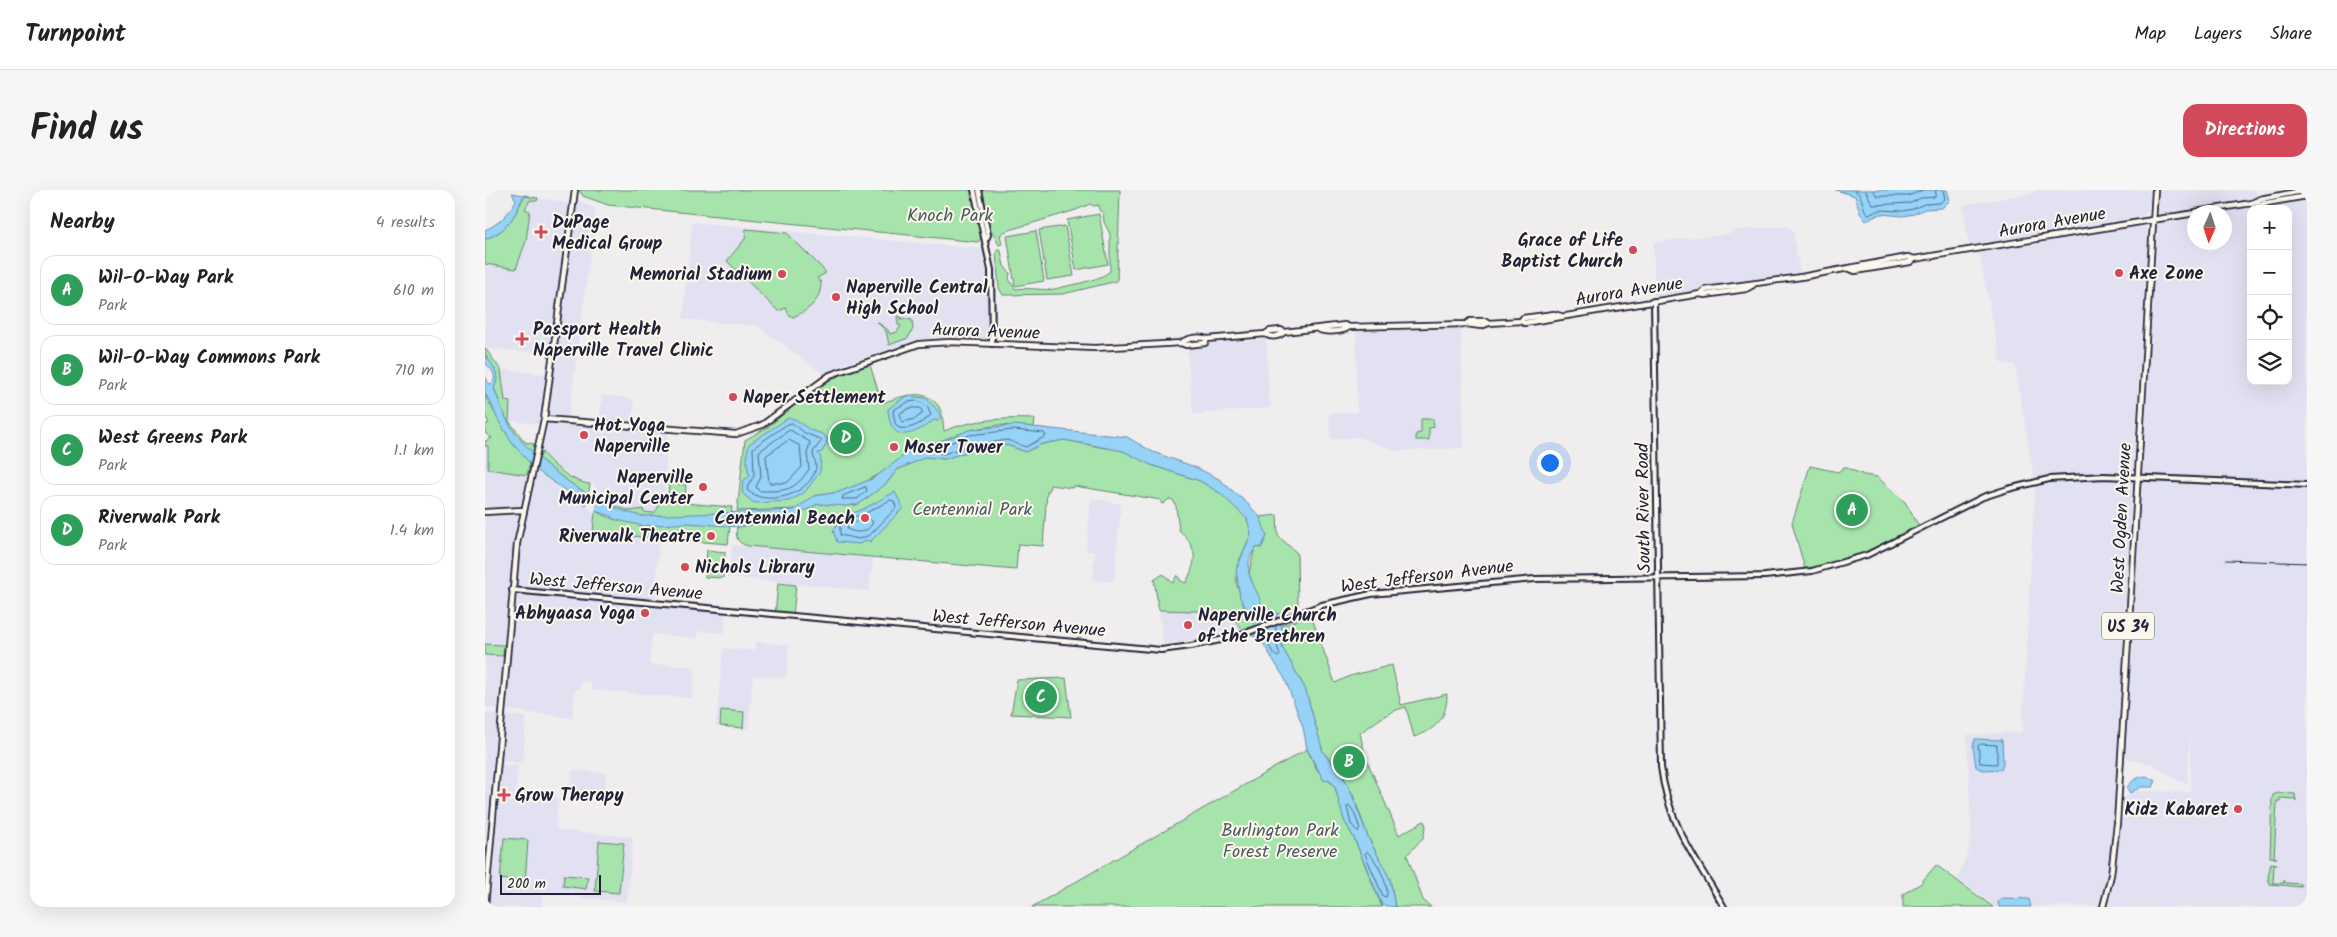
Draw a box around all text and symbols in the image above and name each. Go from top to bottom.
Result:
text: Turnpoint [25,15,126,54]
text: Map [2135,20,2166,49]
text: Layers [2194,20,2242,49]
text: Share [2270,20,2312,49]
text: Find us [30,102,143,158]
button: Directions [2183,104,2307,157]
street label: Aurora Avenue [1996,200,2108,247]
park label: Knoch Park [907,202,993,231]
north arrow [2187,205,2232,250]
map controls [2247,205,2292,385]
button: + [2247,205,2292,250]
text: Nearby [50,206,115,239]
place label: DuPage Medical Group [552,209,663,259]
text: 4 results [376,210,435,235]
marker: DuPage Medical Group [534,225,548,239]
place label: Grace of Life Baptist Church [1501,227,1623,277]
marker: Grace of Life Baptist Church [1627,244,1639,256]
button: − [2247,250,2292,295]
place label: Axe Zone [2129,260,2203,289]
place label: Memorial Stadium [629,261,772,290]
text: Wil-O-Way Park [98,263,233,293]
marker: Axe Zone [2113,267,2125,279]
marker: Memorial Stadium [776,268,788,280]
street label: Aurora Avenue [1573,270,1685,315]
place label: Naperville Central High School [846,274,988,324]
text: A [62,278,72,303]
text: 610 m [393,278,434,303]
marker: Naperville Central High School [830,291,842,303]
text: Park [98,293,127,318]
button: locate [2247,295,2292,340]
place label: Passport Health Naperville Travel Clinic [533,316,714,366]
street label: Aurora Avenue [931,316,1041,349]
marker: Passport Health Naperville Travel Clinic [515,332,529,346]
button: layers [2247,340,2292,385]
text: Wil-O-Way Commons Park [98,343,320,373]
text: B [62,358,72,383]
text: 710 m [394,358,434,383]
text: Park [98,373,127,398]
place label: Naper Settlement [743,384,886,413]
marker: Naper Settlement [727,391,739,403]
place label: Hot Yoga Naperville [594,412,670,462]
pin: D [830,419,862,457]
text: West Greens Park [98,423,247,453]
marker: Hot Yoga Naperville [578,429,590,441]
place label: Moser Tower [904,434,1004,463]
text: C [62,438,72,463]
text: 1.1 km [394,438,434,463]
marker: Moser Tower [888,441,900,453]
street label: South River Road [1629,442,1660,573]
street label: West Ogden Avenue [2104,442,2141,594]
your location [1537,450,1563,476]
text: Park [98,453,127,478]
place label: Naperville Municipal Center [559,464,694,514]
marker: Naperville Municipal Center [697,481,709,493]
pin: A [1836,491,1868,529]
park label: Centennial Park [912,496,1032,525]
text: Riverwalk Park [98,503,220,533]
place label: Centennial Beach [715,505,855,534]
marker: Centennial Beach [859,512,871,524]
text: D [62,518,72,543]
text: 1.4 km [390,518,434,543]
place label: Riverwalk Theatre [559,523,701,552]
marker: Riverwalk Theatre [705,530,717,542]
text: Park [98,533,127,558]
street label: West Jefferson Avenue [1339,553,1515,602]
place label: Nichols Library [695,554,815,583]
marker: Nichols Library [679,561,691,573]
street label: West Jefferson Avenue [528,565,704,610]
place label: Abhyaasa Yoga [515,600,635,629]
street label: West Jefferson Avenue [931,602,1107,647]
place label: Naperville Church of the Brethren [1198,602,1337,652]
marker: Abhyaasa Yoga [639,607,651,619]
road number: US 34 [2102,612,2154,640]
marker: Naperville Church of the Brethren [1182,619,1194,631]
pin: C [1025,678,1057,716]
pin: B [1333,743,1365,781]
place label: Grow Therapy [515,782,624,811]
marker: Grow Therapy [497,788,511,802]
place label: Kidz Kabaret [2124,796,2229,825]
marker: Kidz Kabaret [2232,803,2244,815]
park label: Burlington Park Forest Preserve [1221,817,1339,867]
scale bar [500,872,601,895]
text: 200 m [507,873,546,895]

